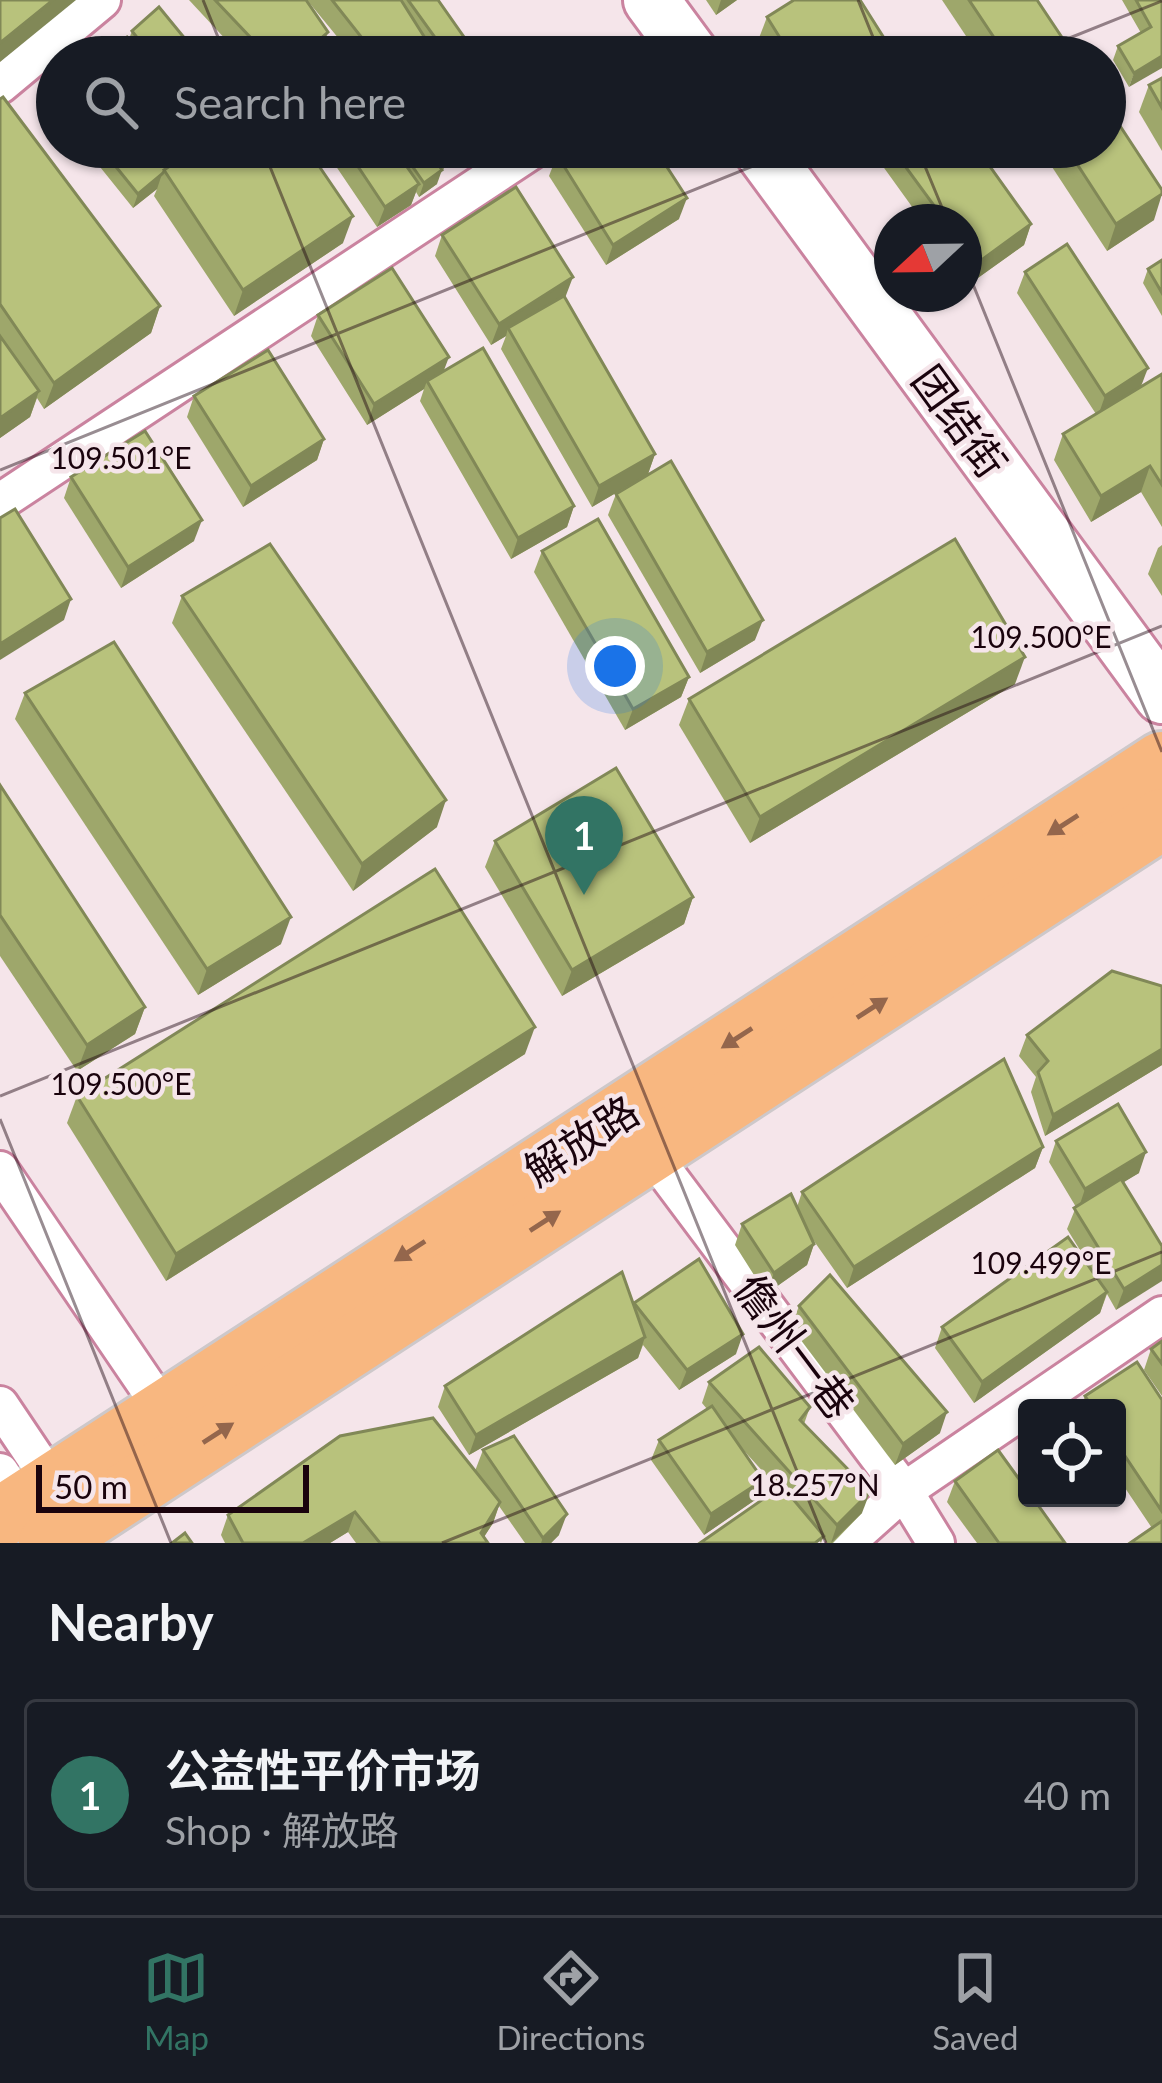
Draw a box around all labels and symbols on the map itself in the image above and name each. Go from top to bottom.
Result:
north arrow [874,204,982,312]
street label: 团结街 [903,355,1017,487]
text: 109.501°E [50,439,192,475]
text: 109.500°E [970,618,1112,654]
your location [585,636,645,696]
pin: 1 [545,796,623,895]
one-way arrow [1047,814,1080,836]
one-way arrow [855,998,888,1020]
one-way arrow [720,1026,753,1048]
text: 109.500°E [50,1065,192,1101]
street label: 解放路 [515,1085,647,1195]
one-way arrow [528,1210,561,1232]
one-way arrow [393,1239,426,1261]
text: 109.499°E [970,1244,1112,1280]
street label: 儋州一巷 [724,1264,866,1428]
one-way arrow [201,1423,234,1445]
scale bar [36,1459,309,1512]
text: 18.257°N [750,1466,880,1502]

